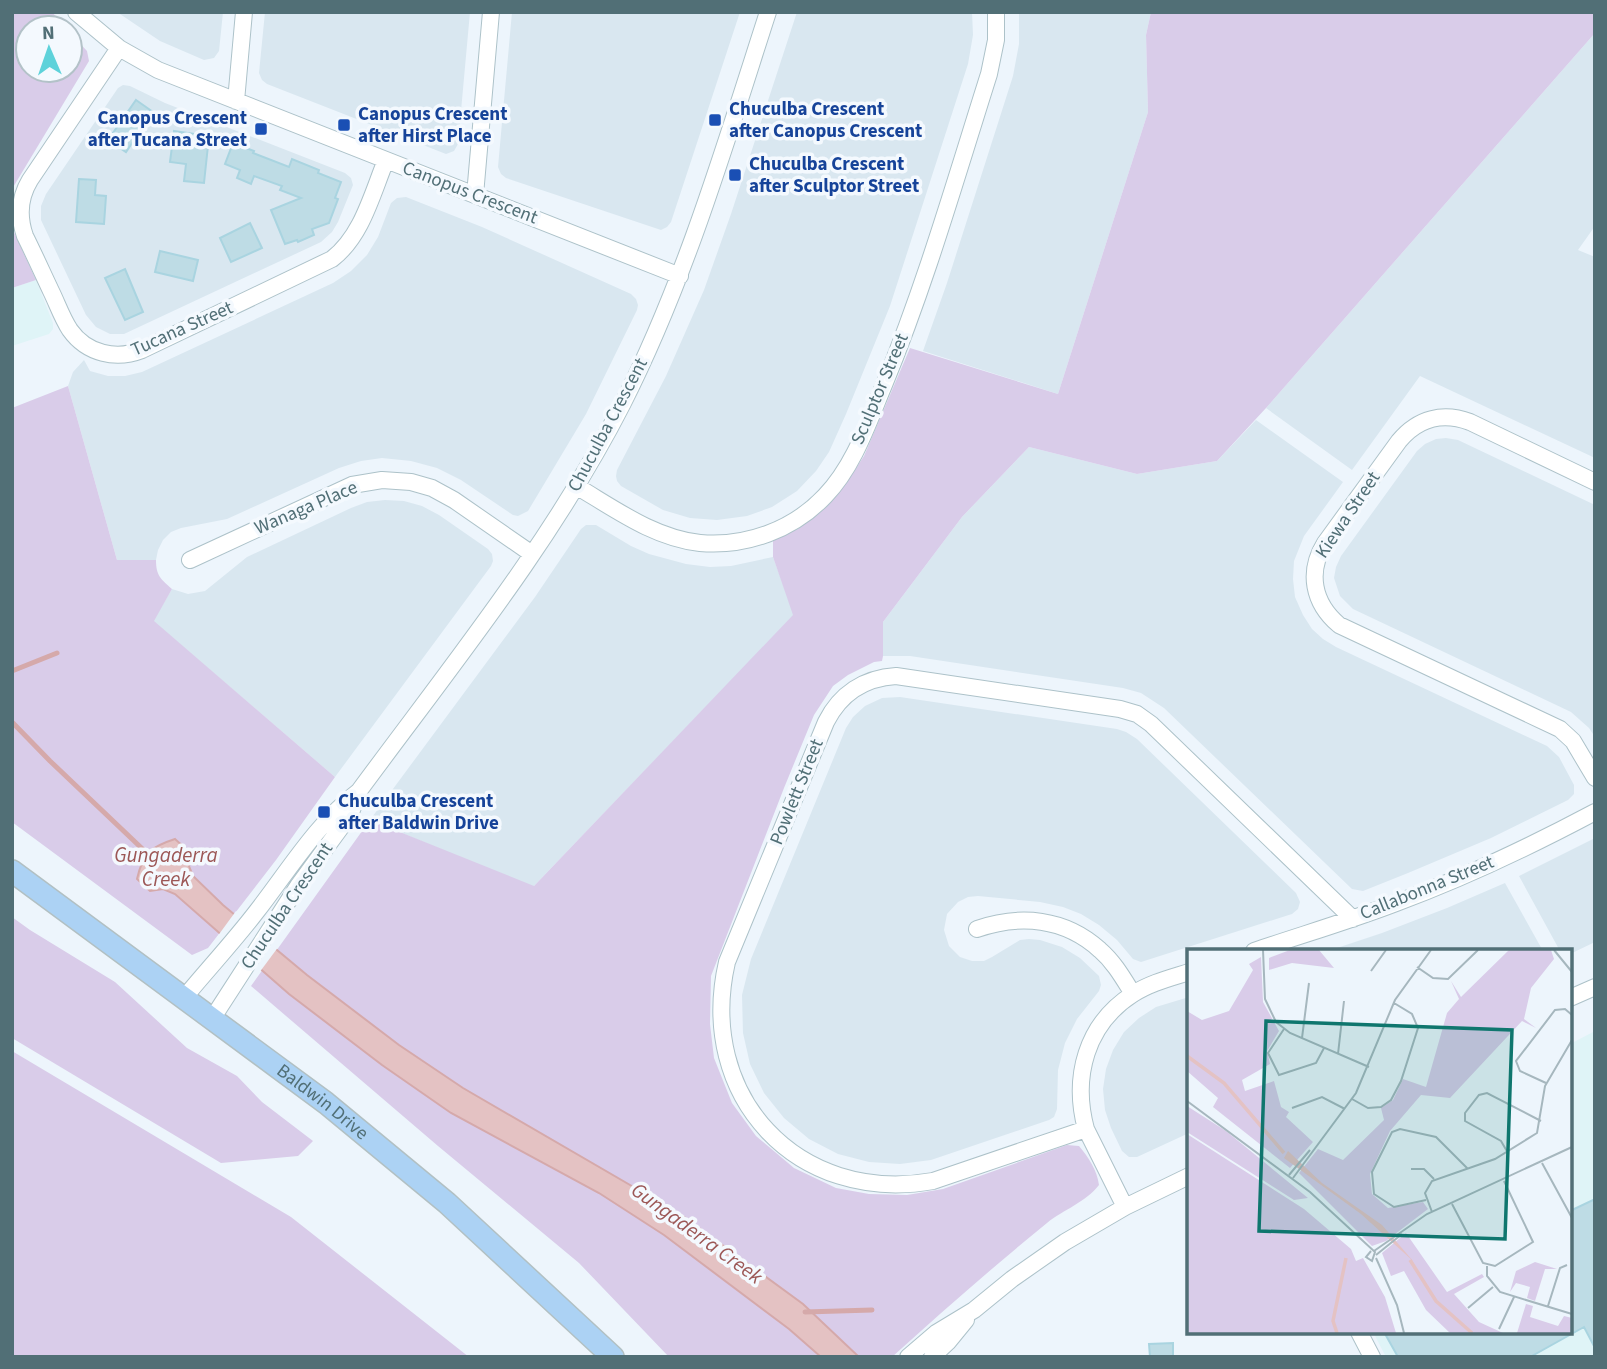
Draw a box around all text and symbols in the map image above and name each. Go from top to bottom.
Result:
north arrow [14,14,84,84]
text: N [42,20,55,47]
place label: Chuculba Crescent after Canopus Crescent [729,96,922,145]
place label: Canopus Crescent after Hirst Place [358,101,507,150]
place label: Canopus Crescent after Tucana Street [88,105,247,154]
marker: Chuculba Crescent after Canopus Crescent [707,112,723,128]
marker: Canopus Crescent after Hirst Place [336,117,352,133]
marker: Canopus Crescent after Tucana Street [253,121,269,137]
place label: Chuculba Crescent after Sculptor Street [749,151,919,200]
street label: Canopus Crescent [398,155,542,231]
marker: Chuculba Crescent after Sculptor Street [727,167,743,183]
street label: Tucana Street [127,294,238,364]
street label: Sculptor Street [844,329,916,449]
street label: Chuculba Crescent [561,353,655,497]
street label: Kiewa Street [1309,466,1387,564]
street label: Wanaga Place [250,474,362,542]
street label: Powlett Street [763,734,831,849]
place label: Chuculba Crescent after Baldwin Drive [338,788,499,837]
marker: Chuculba Crescent after Baldwin Drive [316,804,332,820]
street label: Chuculba Crescent [234,837,340,975]
water label: Gungaderra Creek [114,840,218,894]
street label: Callabonna Street [1356,849,1499,927]
inset map [1187,949,1572,1334]
street label: Baldwin Drive [271,1057,374,1146]
water label: Gungaderra Creek [625,1175,770,1292]

